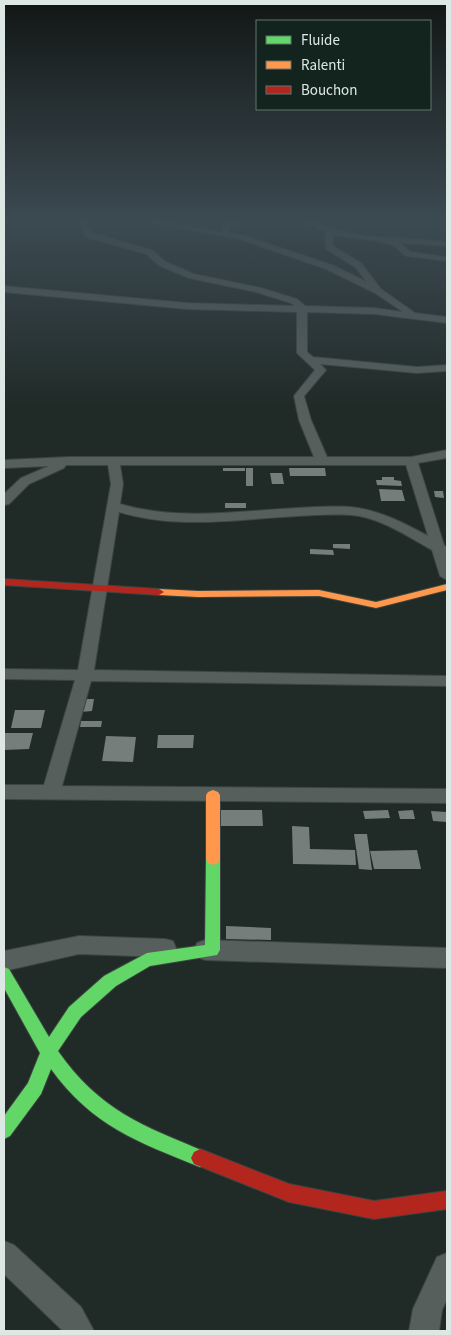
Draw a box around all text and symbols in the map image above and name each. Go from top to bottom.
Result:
legend [256,20,431,110]
text: Fluide [301,30,340,51]
text: Ralenti [301,55,345,76]
text: Bouchon [301,80,357,101]

